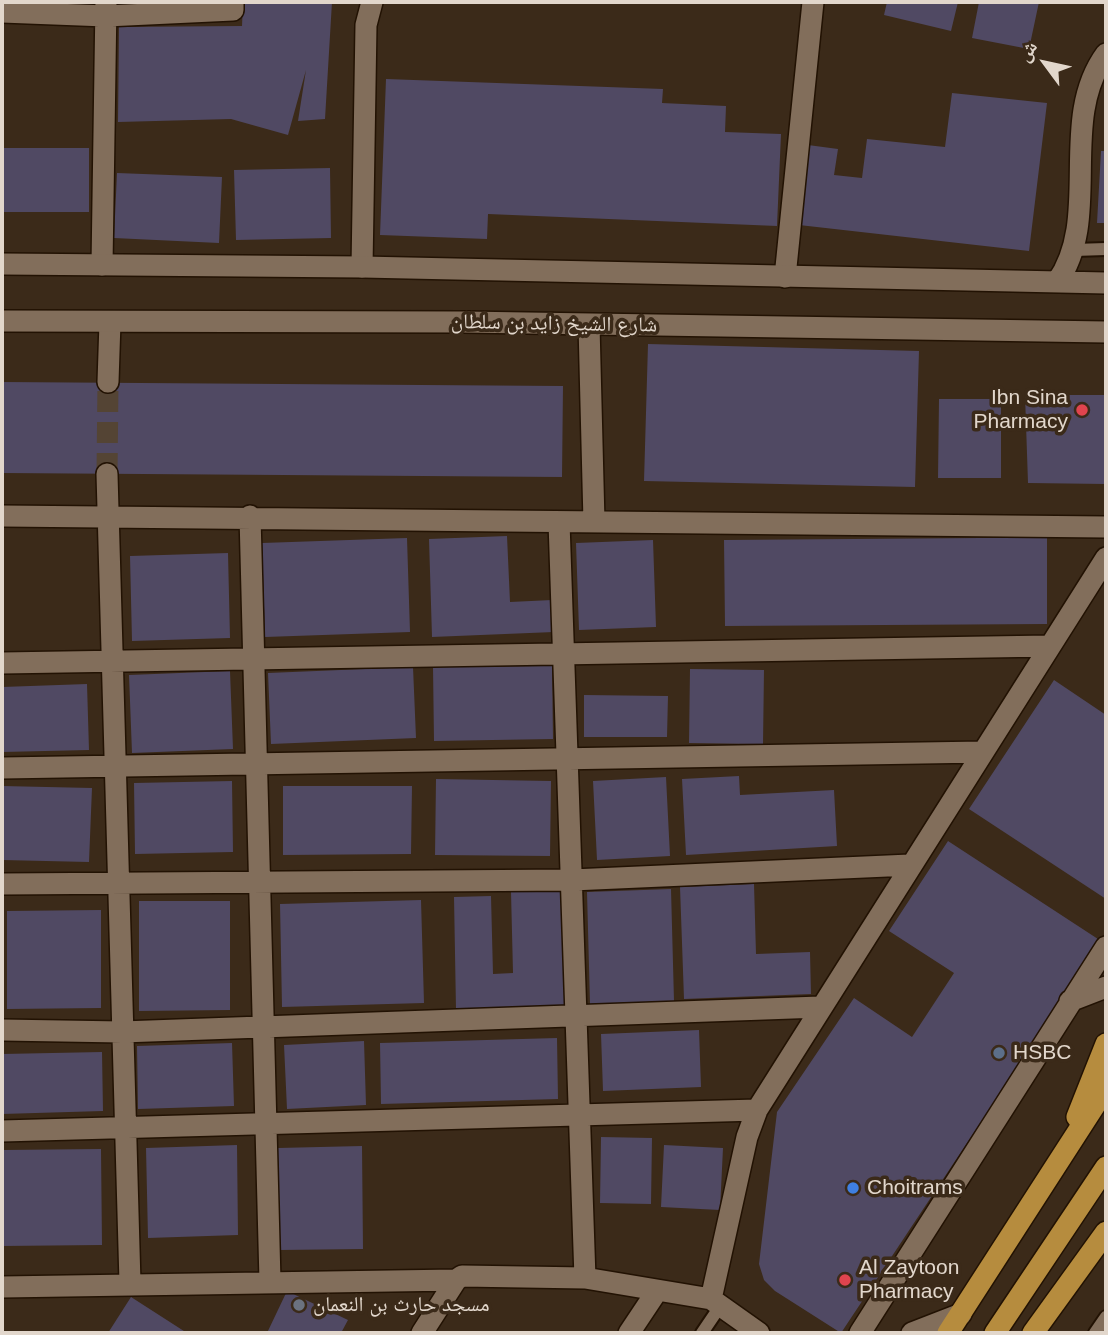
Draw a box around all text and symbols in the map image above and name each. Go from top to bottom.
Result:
north arrow [1010,28,1080,98]
text: ش [1013,37,1041,65]
street label: شارع الشيخ زايد بن سلطان [451,310,657,338]
place label: Ibn Sina Pharmacy [973,385,1068,435]
marker: Ibn Sina Pharmacy [1074,402,1090,418]
place label: HSBC [1013,1040,1071,1066]
marker: HSBC [991,1045,1007,1061]
place label: Choitrams [867,1175,963,1201]
marker: Choitrams [845,1180,861,1196]
place label: Al Zaytoon Pharmacy [859,1255,959,1305]
marker: Al Zaytoon Pharmacy [837,1272,853,1288]
place label: مسجد حارث بن النعمان [313,1292,490,1318]
marker: مسجد حارث بن النعمان [291,1297,307,1313]

